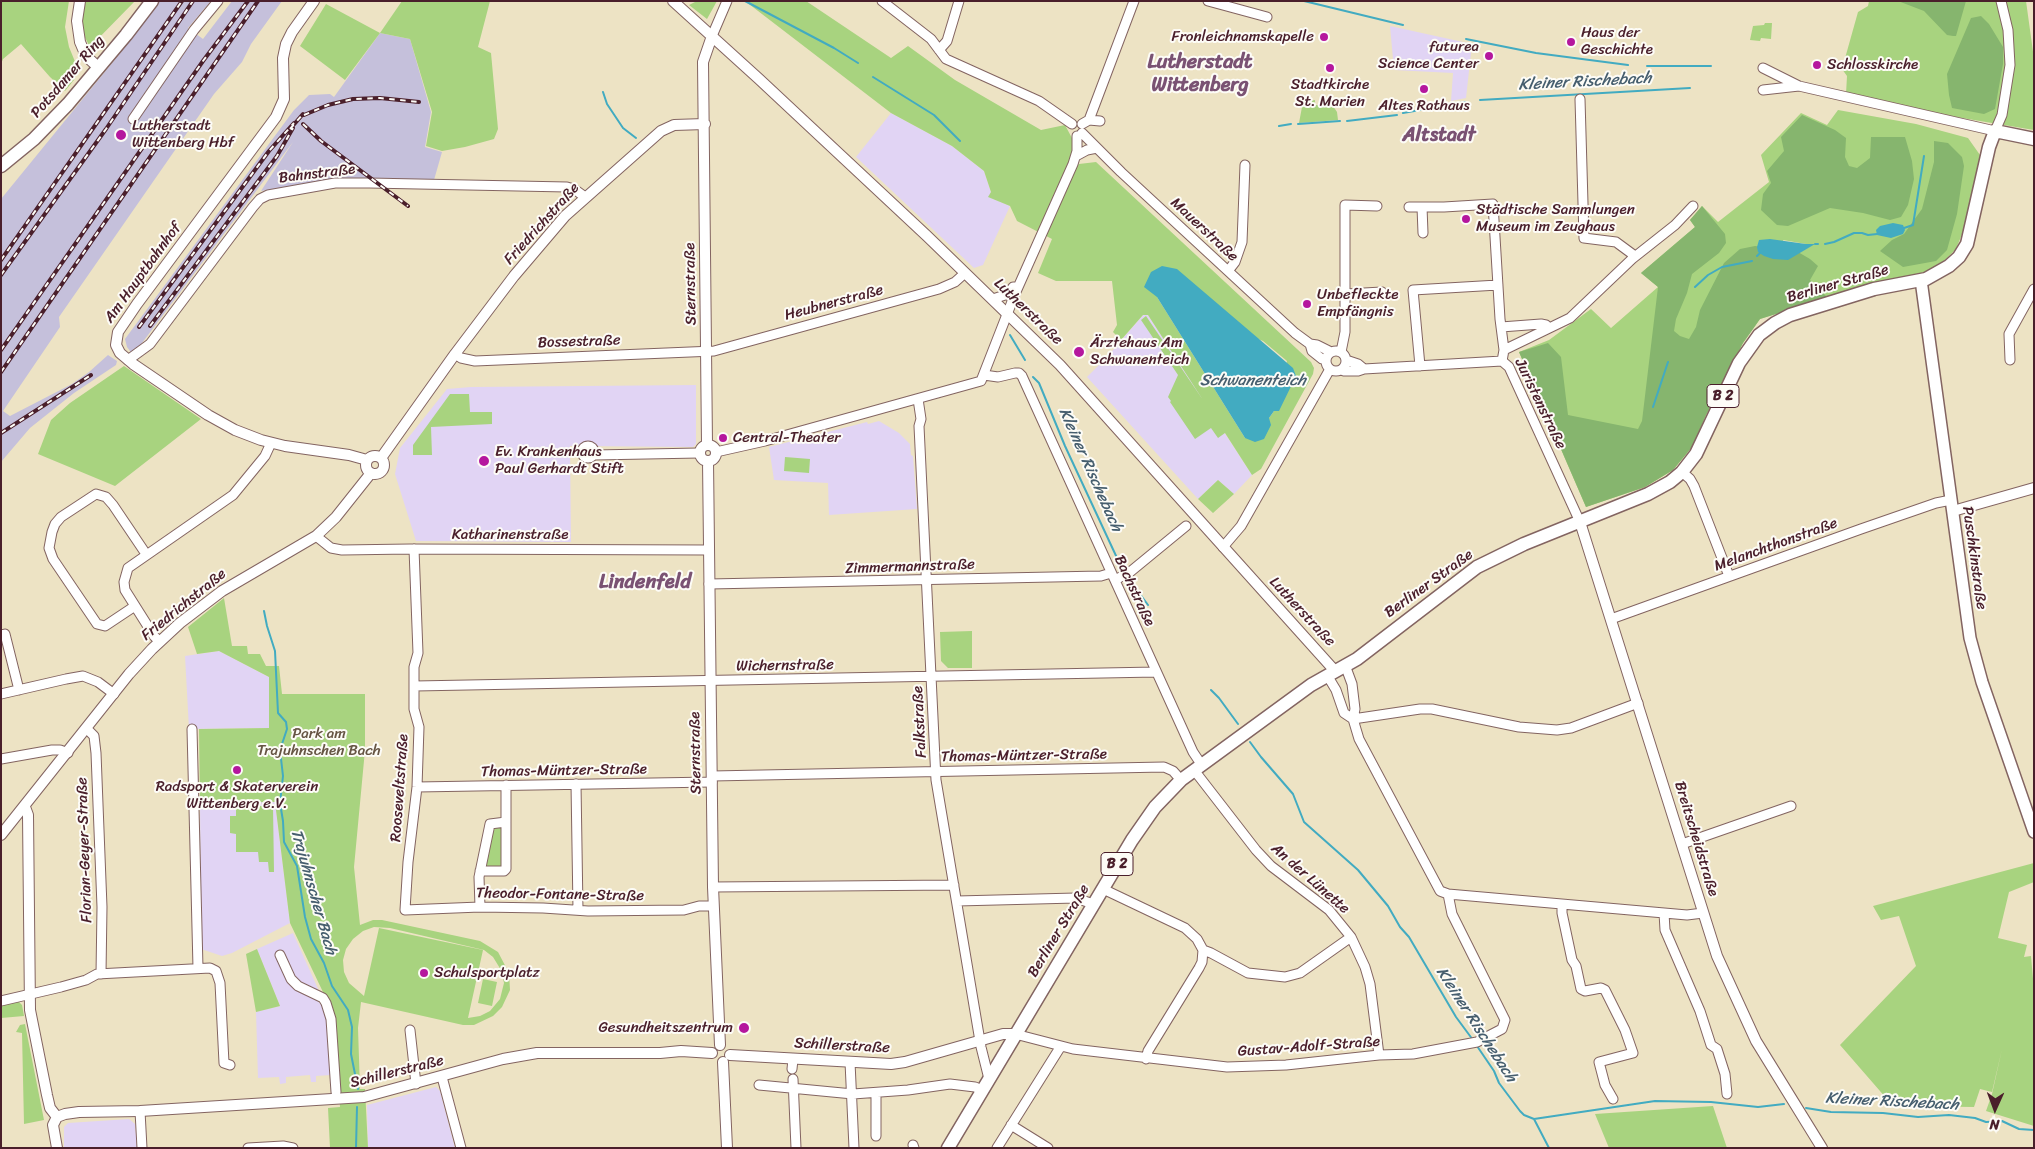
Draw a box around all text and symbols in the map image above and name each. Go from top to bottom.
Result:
place label: Haus der Geschichte [1581,24,1653,59]
place label: Fronleichnamskapelle [1172,28,1314,46]
marker: Fronleichnamskapelle [1318,31,1330,43]
street label: Potsdamer Ring [27,32,109,122]
marker: Haus der Geschichte [1565,36,1577,48]
place label: futurea Science Center [1378,38,1479,73]
marker: futurea Science Center [1483,50,1495,62]
district label: Lutherstadt Wittenberg [1148,51,1252,98]
place label: Schlosskirche [1827,56,1918,74]
marker: Schlosskirche [1811,59,1823,71]
marker: Stadtkirche St. Marien [1324,62,1336,74]
water label: Kleiner Rischebach [1518,69,1652,95]
place label: Stadtkirche St. Marien [1291,76,1369,111]
marker: Altes Rathaus [1418,83,1430,95]
place label: Altes Rathaus [1378,97,1470,115]
place label: Lutherstadt Wittenberg Hbf [132,117,234,152]
district label: Altstadt [1402,124,1476,148]
marker: Lutherstadt Wittenberg Hbf [114,128,128,142]
street label: Bahnstraße [278,160,356,188]
street label: Friedrichstraße [500,179,584,269]
street label: Mauerstraße [1166,194,1242,266]
place label: Städtische Sammlungen Museum im Zeughaus [1476,201,1635,236]
marker: Städtische Sammlungen Museum im Zeughaus [1460,213,1472,225]
street label: Am Hauptbahnhof [101,219,185,327]
street label: Sternstraße [681,243,701,325]
street label: Berliner Straße [1785,261,1891,307]
street label: Lutherstraße [990,275,1066,349]
street label: Heubnerstraße [783,281,885,325]
place label: Unbefleckte Empfängnis [1317,286,1398,321]
marker: Unbefleckte Empfängnis [1301,298,1313,310]
street label: Bossestraße [537,332,621,352]
place label: Ärztehaus Am Schwanenteich [1090,334,1189,369]
marker: Ärztehaus Am Schwanenteich [1072,345,1086,359]
street label: Juristenstraße [1510,356,1570,452]
water label: Schwanenteich [1200,371,1306,391]
road number: B 2 [1707,384,1739,408]
water label: Kleiner Rischebach [1054,405,1126,535]
place label: Central-Theater [733,429,840,447]
marker: Central-Theater [717,432,729,444]
place label: Ev. Krankenhaus Paul Gerhardt Stift [495,443,624,478]
marker: Ev. Krankenhaus Paul Gerhardt Stift [477,454,491,468]
street label: Puschkinstraße [1958,505,1990,611]
street label: Melanchthonstraße [1712,514,1840,576]
street label: Katharinenstraße [452,526,568,544]
street label: Berliner Straße [1381,546,1477,622]
street label: Bachstraße [1110,553,1158,629]
street label: Zimmermannstraße [845,556,975,578]
street label: Friedrichstraße [138,565,230,645]
district label: Lindenfeld [599,571,691,595]
street label: Lutherstraße [1265,574,1339,650]
street label: Wichernstraße [736,656,834,676]
street label: Falkstraße [909,686,931,758]
street label: Sternstraße [686,712,706,794]
park label: Park am Trajuhnschen Bach [257,725,381,760]
street label: Rooseveltstraße [387,733,413,843]
street label: Thomas-Müntzer-Straße [941,746,1107,766]
street label: Thomas-Müntzer-Straße [481,761,647,781]
marker: Radsport & Skaterverein Wittenberg e.V. [231,764,243,776]
street label: Florian-Geyer-Straße [73,777,97,923]
place label: Radsport & Skaterverein Wittenberg e.V. [156,778,318,813]
street label: Breitscheidstraße [1670,779,1722,899]
water label: Trajuhnscher Bach [286,827,340,957]
street label: An der Lünette [1267,840,1353,918]
road number: B 2 [1101,852,1133,876]
street label: Berliner Straße [1024,881,1094,981]
street label: Theodor-Fontane-Straße [476,885,644,905]
place label: Schulsportplatz [434,964,540,982]
water label: Kleiner Rischebach [1432,964,1520,1086]
marker: Schulsportplatz [418,967,430,979]
place label: Gesundheitszentrum [598,1019,733,1037]
marker: Gesundheitszentrum [737,1021,751,1035]
street label: Gustav-Adolf-Straße [1237,1033,1381,1061]
street label: Schillerstraße [794,1035,890,1057]
street label: Schillerstraße [348,1052,446,1092]
north arrow [1970,1084,2020,1134]
water label: Kleiner Rischebach [1825,1089,1959,1115]
text: N [1989,1112,2000,1137]

